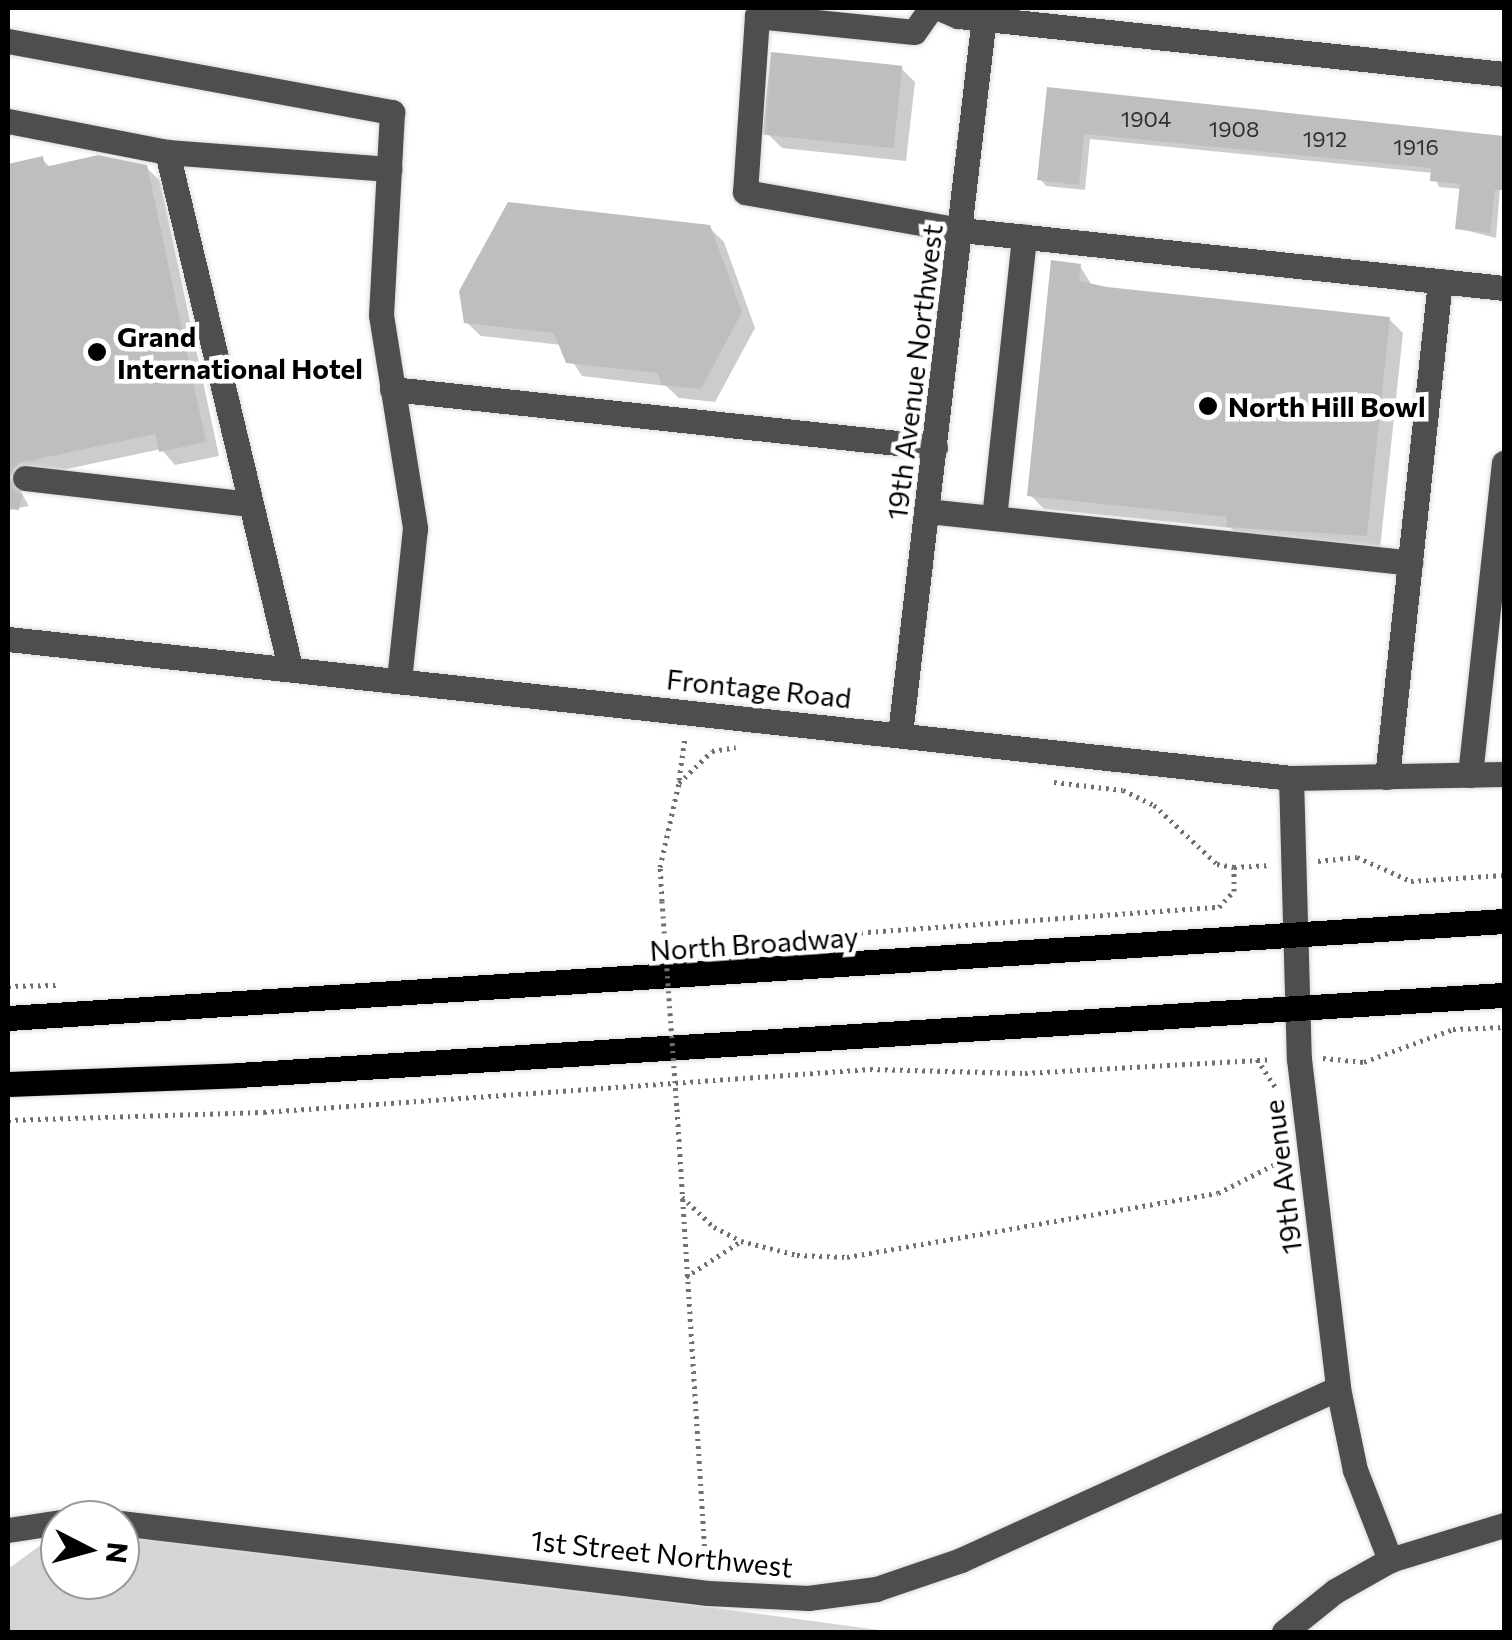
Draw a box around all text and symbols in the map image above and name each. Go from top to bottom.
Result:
house number: 1904 [1121,106,1171,132]
house number: 1908 [1209,116,1259,142]
house number: 1912 [1303,126,1347,152]
house number: 1916 [1393,134,1439,160]
street label: 19th Avenue Northwest [879,222,949,522]
place label: Grand International Hotel [117,319,363,385]
marker: Grand International Hotel [86,341,108,363]
place label: North Hill Bowl [1228,389,1426,423]
marker: North Hill Bowl [1197,395,1219,417]
street label: Frontage Road [665,662,853,714]
street label: North Broadway [648,919,860,967]
street label: 19th Avenue [1256,1098,1308,1256]
north arrow [40,1500,140,1600]
street label: 1st Street Northwest [529,1523,795,1583]
text: N [100,1541,136,1565]

